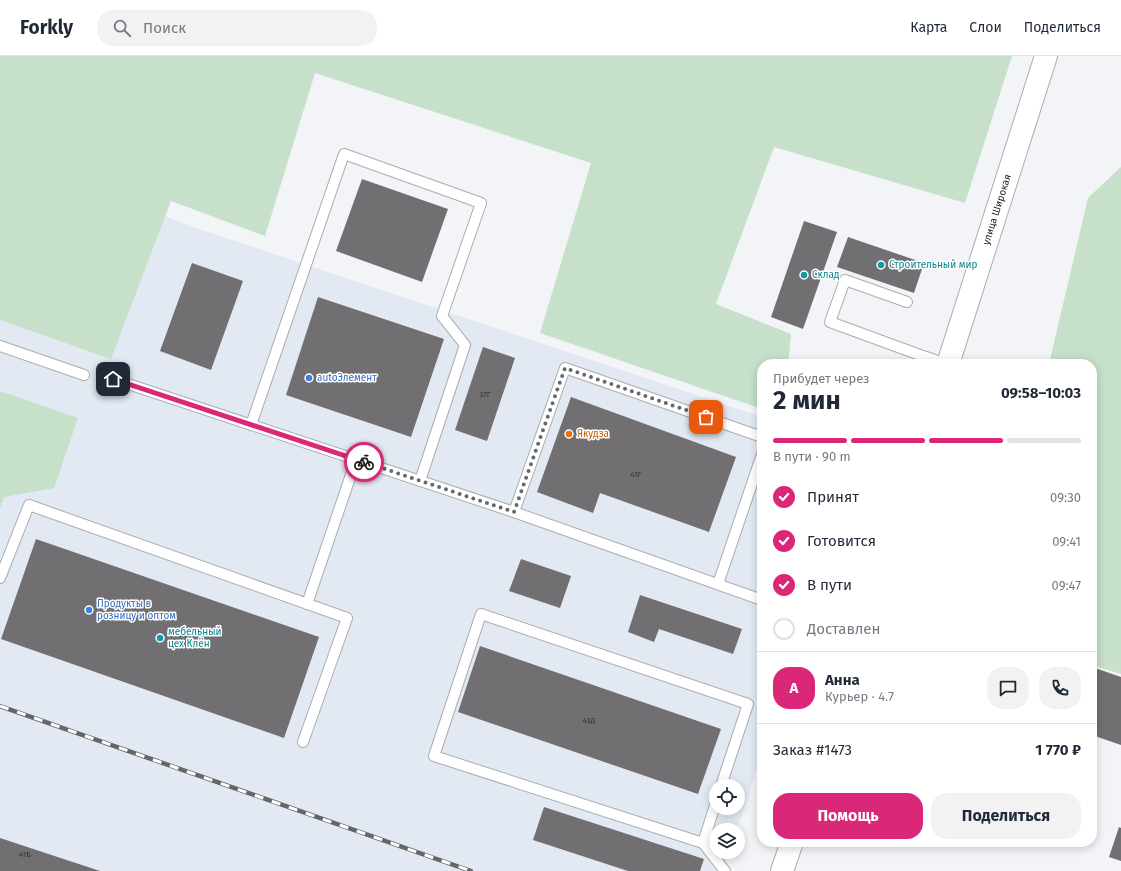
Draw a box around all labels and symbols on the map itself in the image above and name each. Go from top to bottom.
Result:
street label: улица Широкая [980,173,1014,247]
place label: Строительный мир [889,259,978,271]
marker: Строительный мир [876,260,886,270]
place label: Склад [812,269,840,281]
marker: Склад [799,270,809,280]
pin [96,362,130,396]
place label: autoЭлемент [317,372,377,384]
marker: autoЭлемент [304,373,314,383]
house number: 37Г [479,390,491,399]
pin [689,400,723,434]
place label: Якудза [577,428,609,440]
marker: Якудза [564,429,574,439]
courier [344,442,384,482]
house number: 41Г [630,470,642,479]
place label: Продукты в розницу и оптом [97,598,176,622]
marker: Продукты в розницу и оптом [84,605,94,615]
place label: мебельный цех Клён [168,626,222,650]
marker: мебельный цех Клён [155,633,165,643]
house number: 43Д [583,716,596,725]
house number: 41Б [19,850,31,859]

